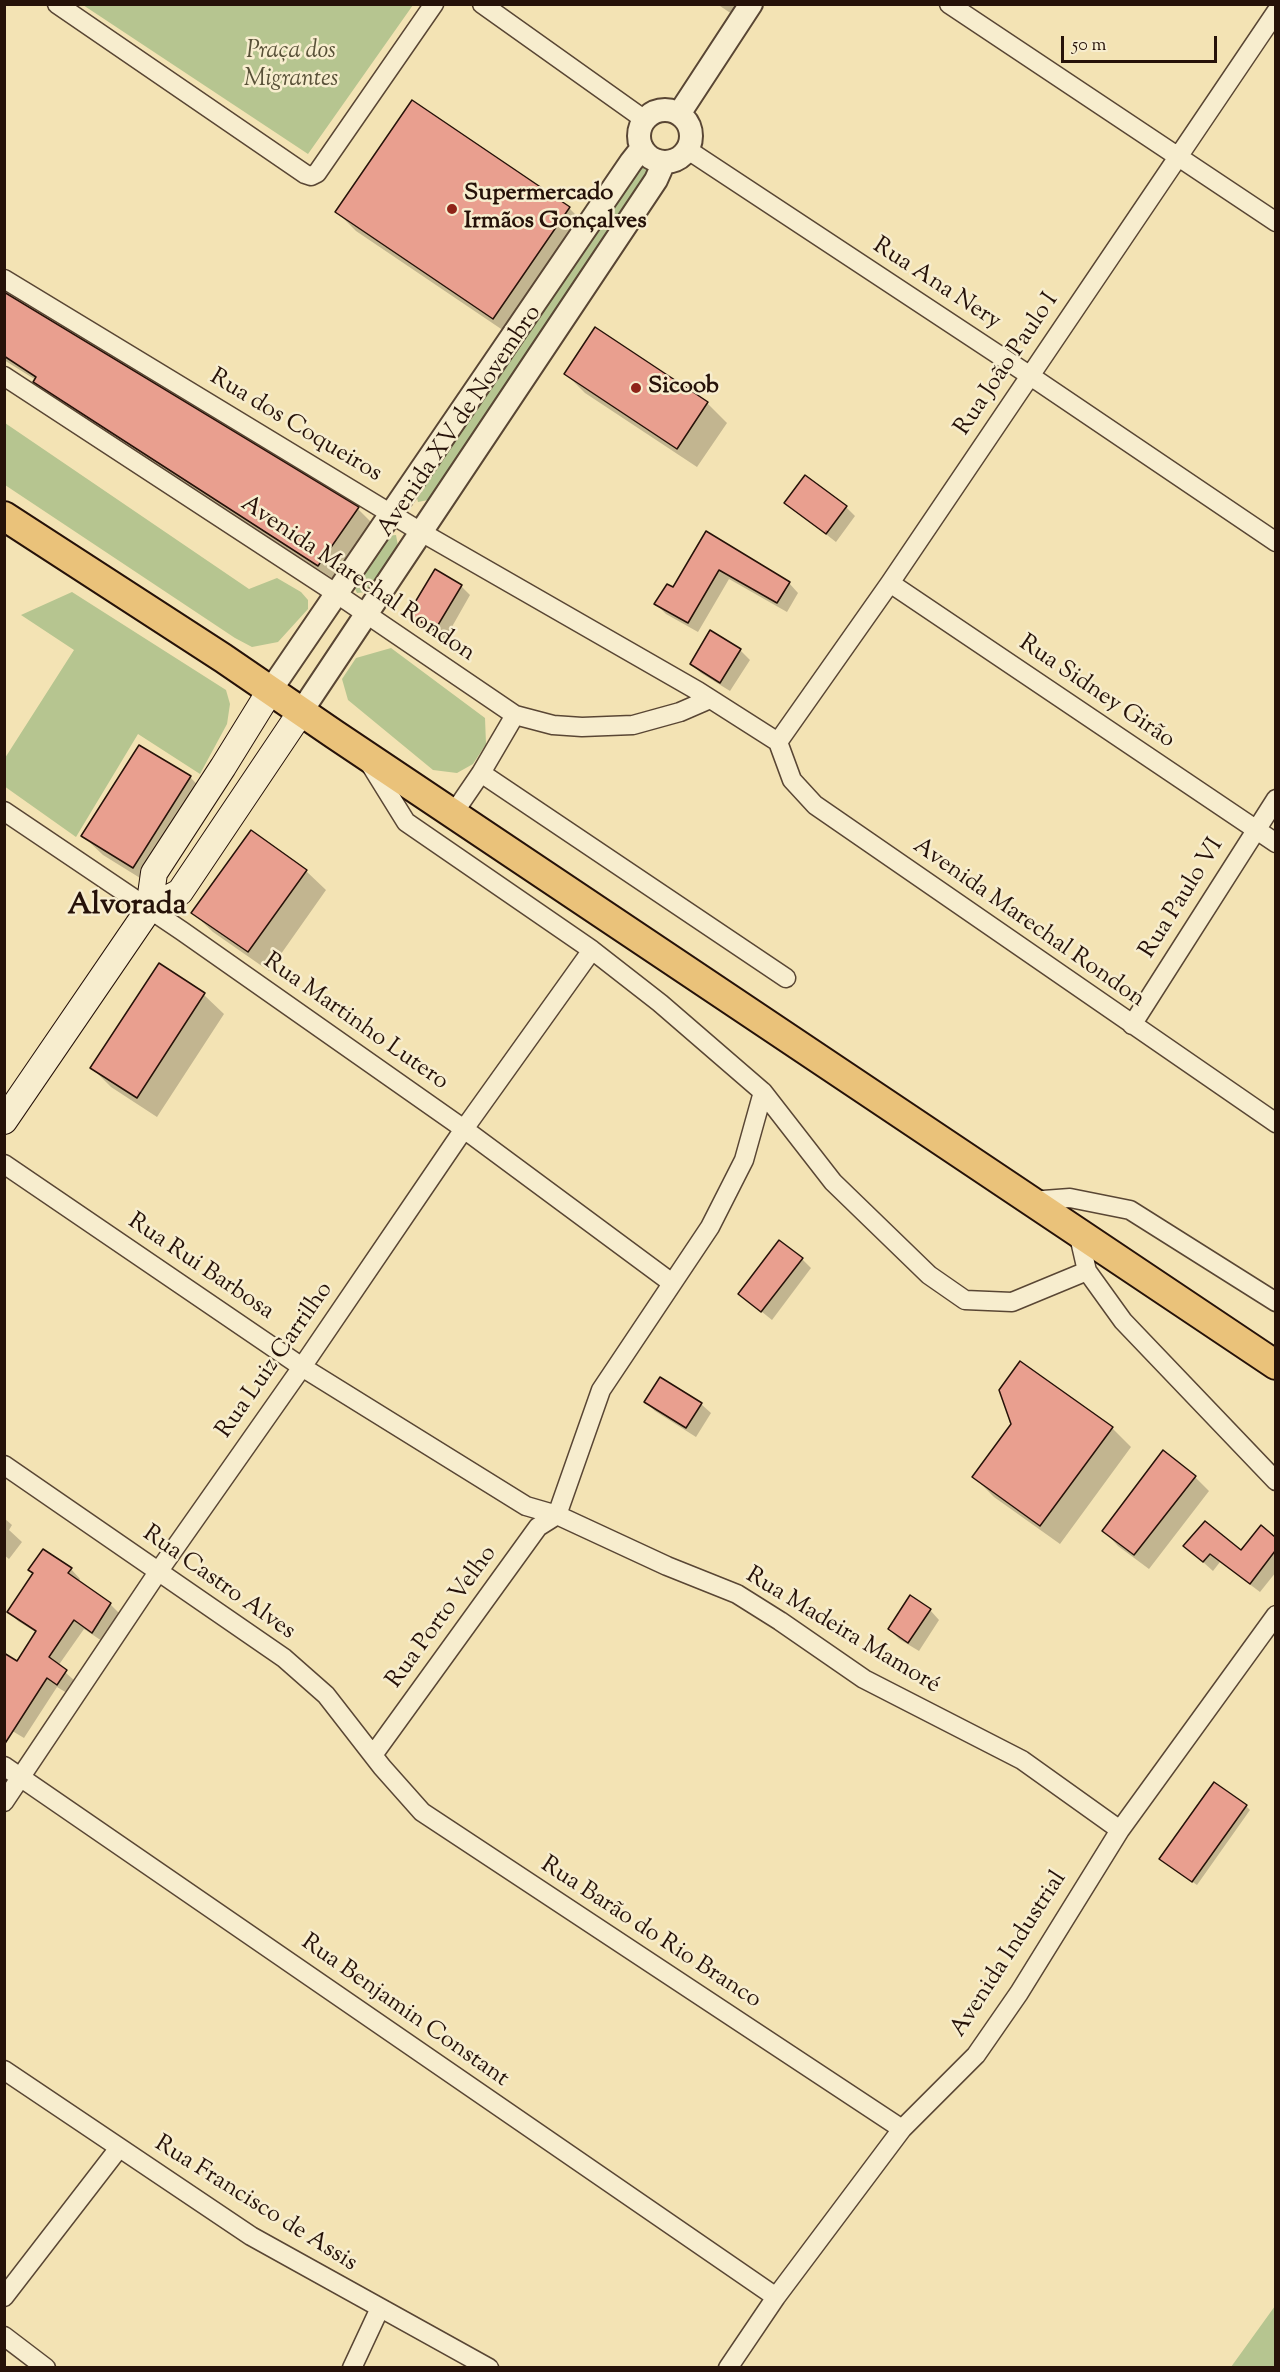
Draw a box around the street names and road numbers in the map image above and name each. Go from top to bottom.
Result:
street label: Rua Ana Nery [866,233,1006,337]
street label: Rua João Paulo I [950,288,1066,442]
street label: Avenida XV de Novembro [373,301,549,543]
street label: Rua dos Coqueiros [204,364,386,490]
street label: Avenida Marechal Rondon [234,491,480,669]
street label: Rua Sidney Girão [1012,630,1180,756]
street label: Avenida Marechal Rondon [906,833,1150,1015]
street label: Rua Paulo VI [1135,834,1231,964]
street label: Rua Martinho Lutero [257,948,453,1098]
street label: Rua Rui Barbosa [121,1208,279,1328]
street label: Rua Luiz Carrilho [211,1277,341,1445]
street label: Rua Castro Alves [136,1521,300,1647]
street label: Rua Porto Velho [382,1541,504,1695]
street label: Rua Madeira Mamoré [740,1563,944,1701]
street label: Rua Barão do Rio Branco [534,1852,766,2016]
street label: Avenida Industrial [946,1867,1074,2043]
street label: Rua Benjamin Constant [295,1929,513,2095]
street label: Rua Francisco de Assis [148,2131,362,2279]

